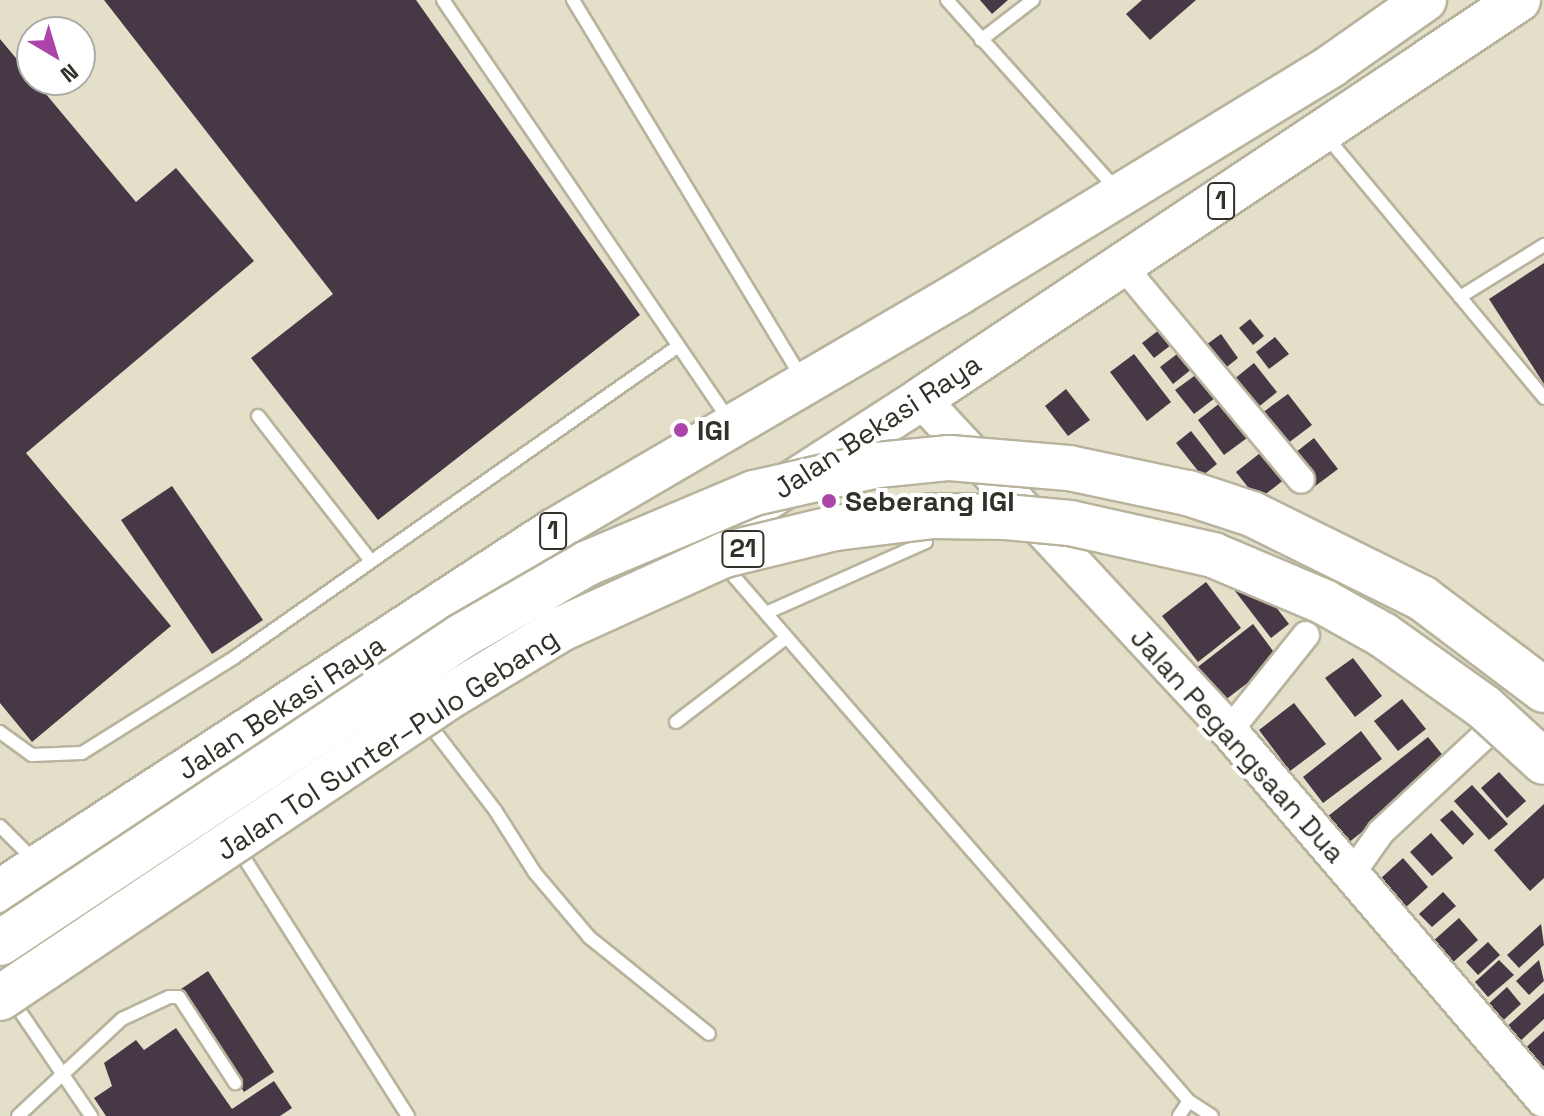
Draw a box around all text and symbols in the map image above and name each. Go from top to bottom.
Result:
north arrow [16,16,96,96]
text: N [55,58,84,89]
road number: 1 [1207,179,1235,223]
street label: Jalan Bekasi Raya [767,346,987,506]
place label: IGI [697,413,730,447]
marker: IGI [672,421,690,439]
place label: Seberang IGI [845,484,1015,518]
marker: Seberang IGI [820,492,838,510]
road number: 1 [539,509,567,553]
road number: 21 [721,527,765,571]
street label: Jalan Tol Sunter–Pulo Gebang [210,621,564,867]
street label: Jalan Pegangsaan Dua [1124,621,1352,869]
street label: Jalan Bekasi Raya [171,627,391,787]

